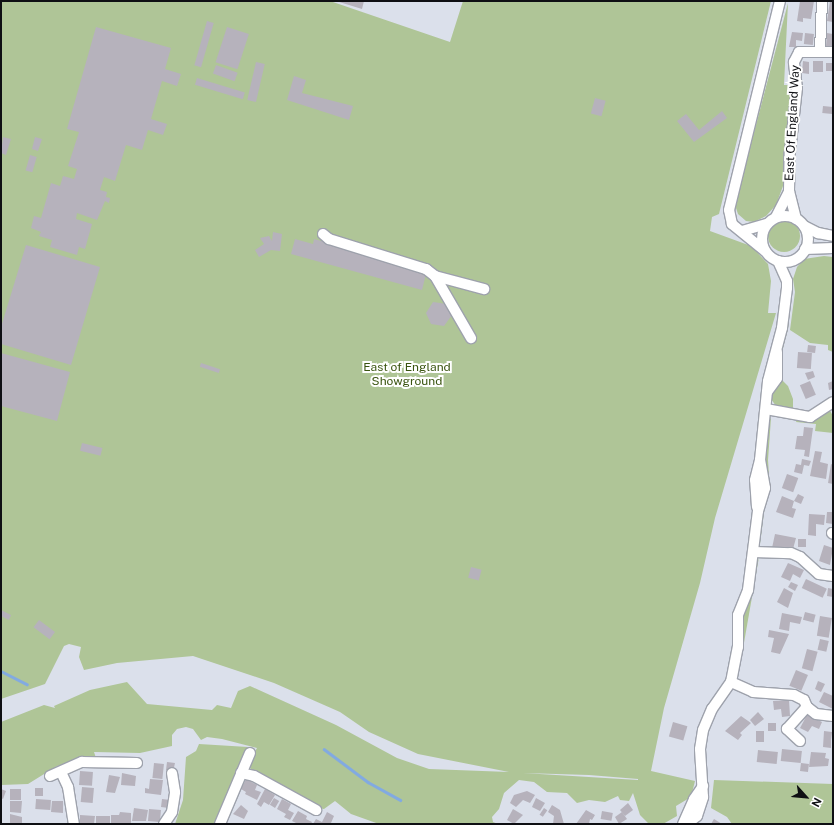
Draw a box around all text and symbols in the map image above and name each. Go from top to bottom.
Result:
street label: East Of England Way [783,64,803,182]
park label: East of England Showground [363,361,451,389]
north arrow [786,777,826,817]
text: N [809,796,824,809]

